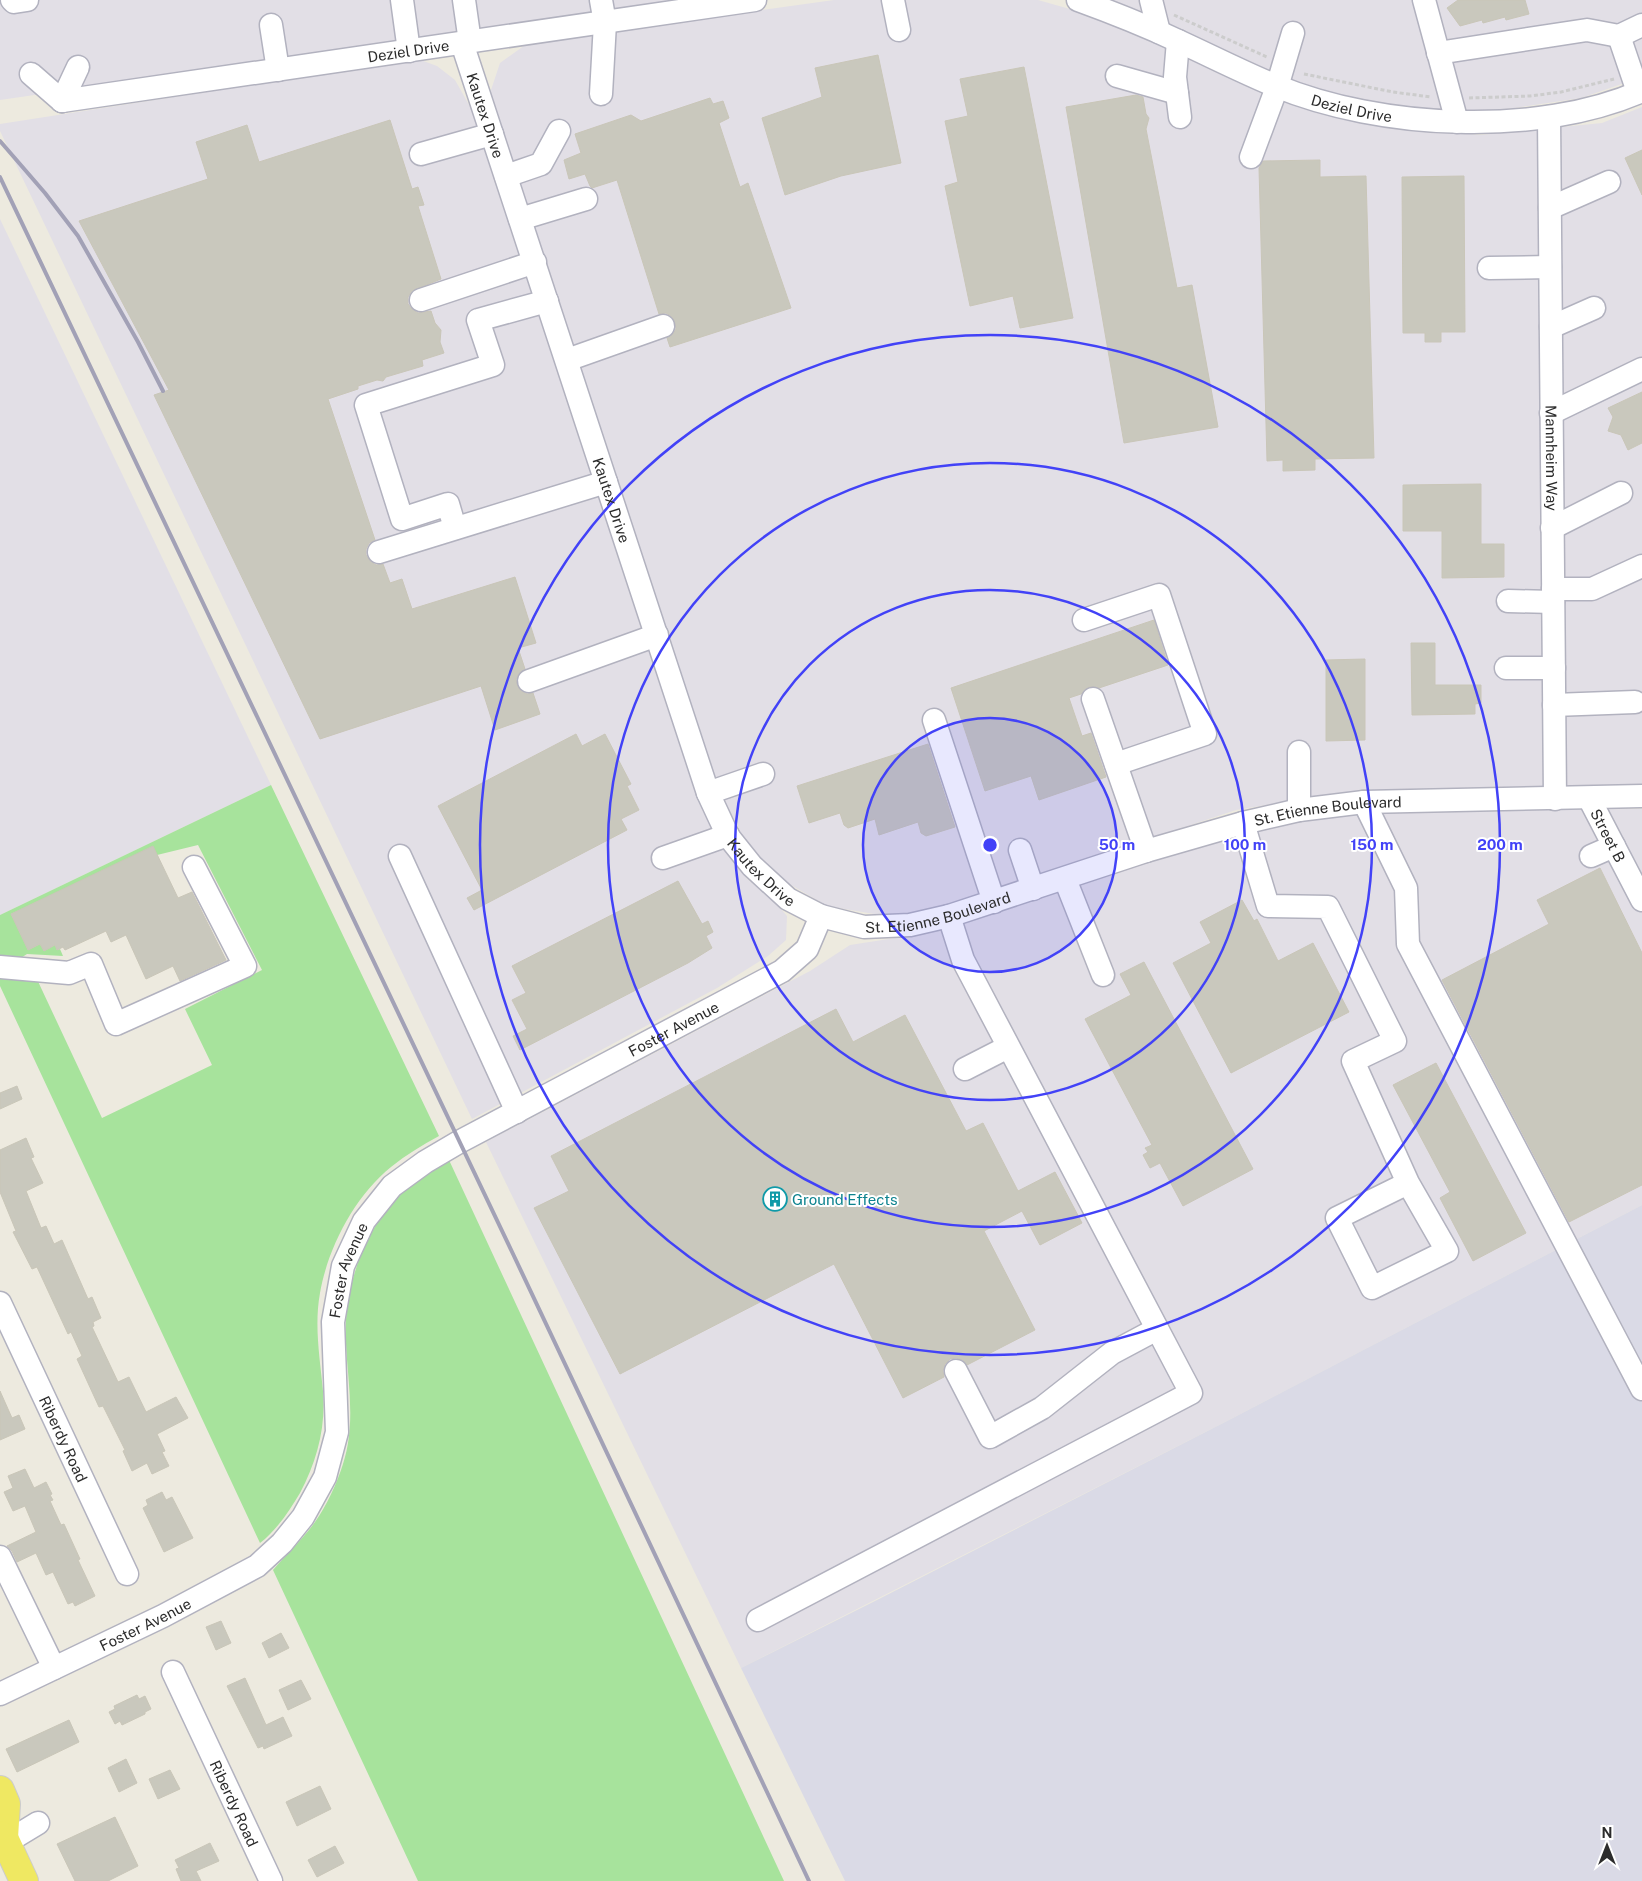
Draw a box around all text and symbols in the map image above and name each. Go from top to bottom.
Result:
street label: Deziel Drive [366,36,450,65]
street label: Kautex Drive [464,70,508,160]
street label: Deziel Drive [1309,91,1393,125]
street label: Mannheim Way [1543,405,1561,511]
street label: Kautex Drive [590,455,634,545]
street label: St. Etienne Boulevard [1252,793,1402,829]
street label: Street B [1588,806,1629,865]
street label: Kautex Drive [724,834,798,909]
centre of rings [981,836,999,854]
text: 50 m [1099,836,1135,853]
text: 100 m [1224,836,1266,853]
text: 150 m [1350,836,1394,853]
text: 200 m [1477,836,1523,853]
street label: St. Etienne Boulevard [865,888,1012,935]
street label: Foster Avenue [625,998,721,1059]
building icon: Ground Effects [762,1186,788,1212]
place label: Ground Effects [792,1191,898,1208]
street label: Foster Avenue [325,1220,371,1319]
street label: Riberdy Road [36,1393,91,1485]
street label: Foster Avenue [97,1594,194,1654]
street label: Riberdy Road [207,1757,262,1849]
north arrow [1582,1821,1632,1871]
text: N [1602,1825,1612,1841]

